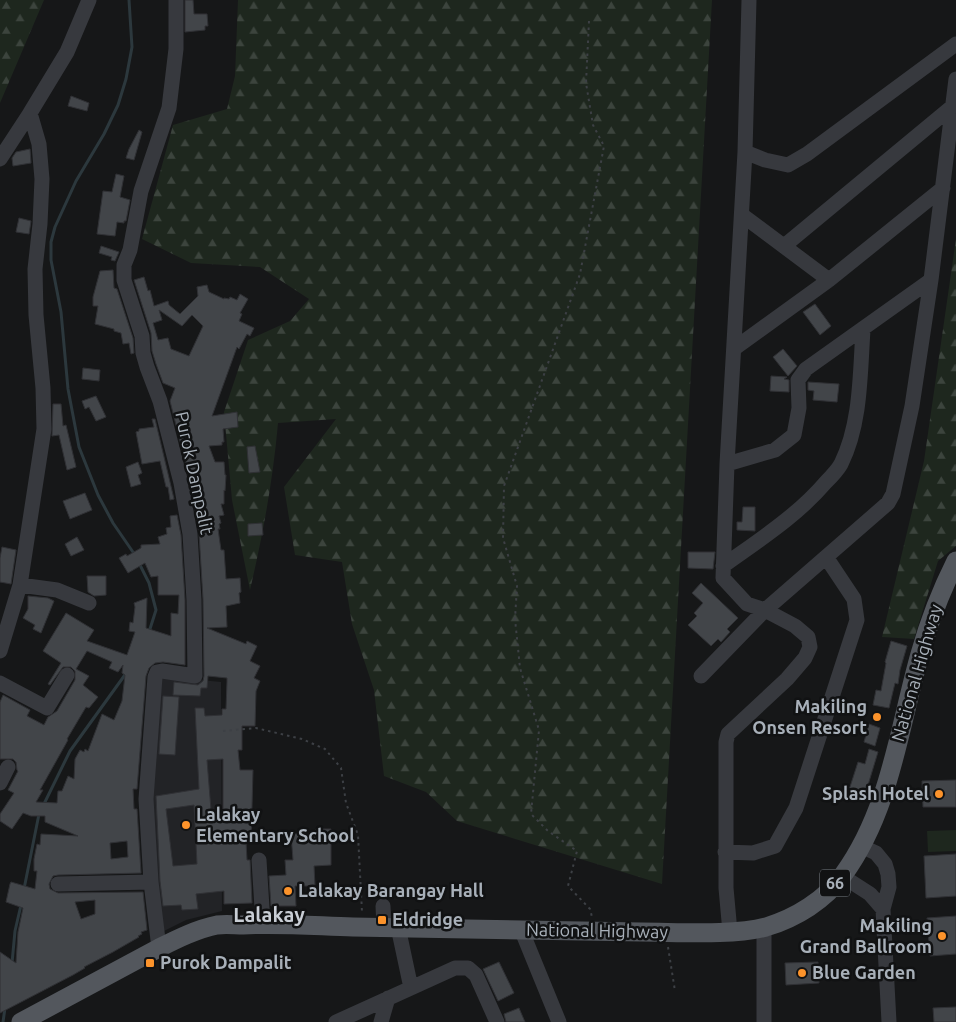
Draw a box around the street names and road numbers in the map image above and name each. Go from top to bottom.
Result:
street label: Purok Dampalit [172,410,218,536]
street label: National Highway [887,601,945,744]
road number: 66 [820,870,850,896]
street label: National Highway [526,919,668,941]

